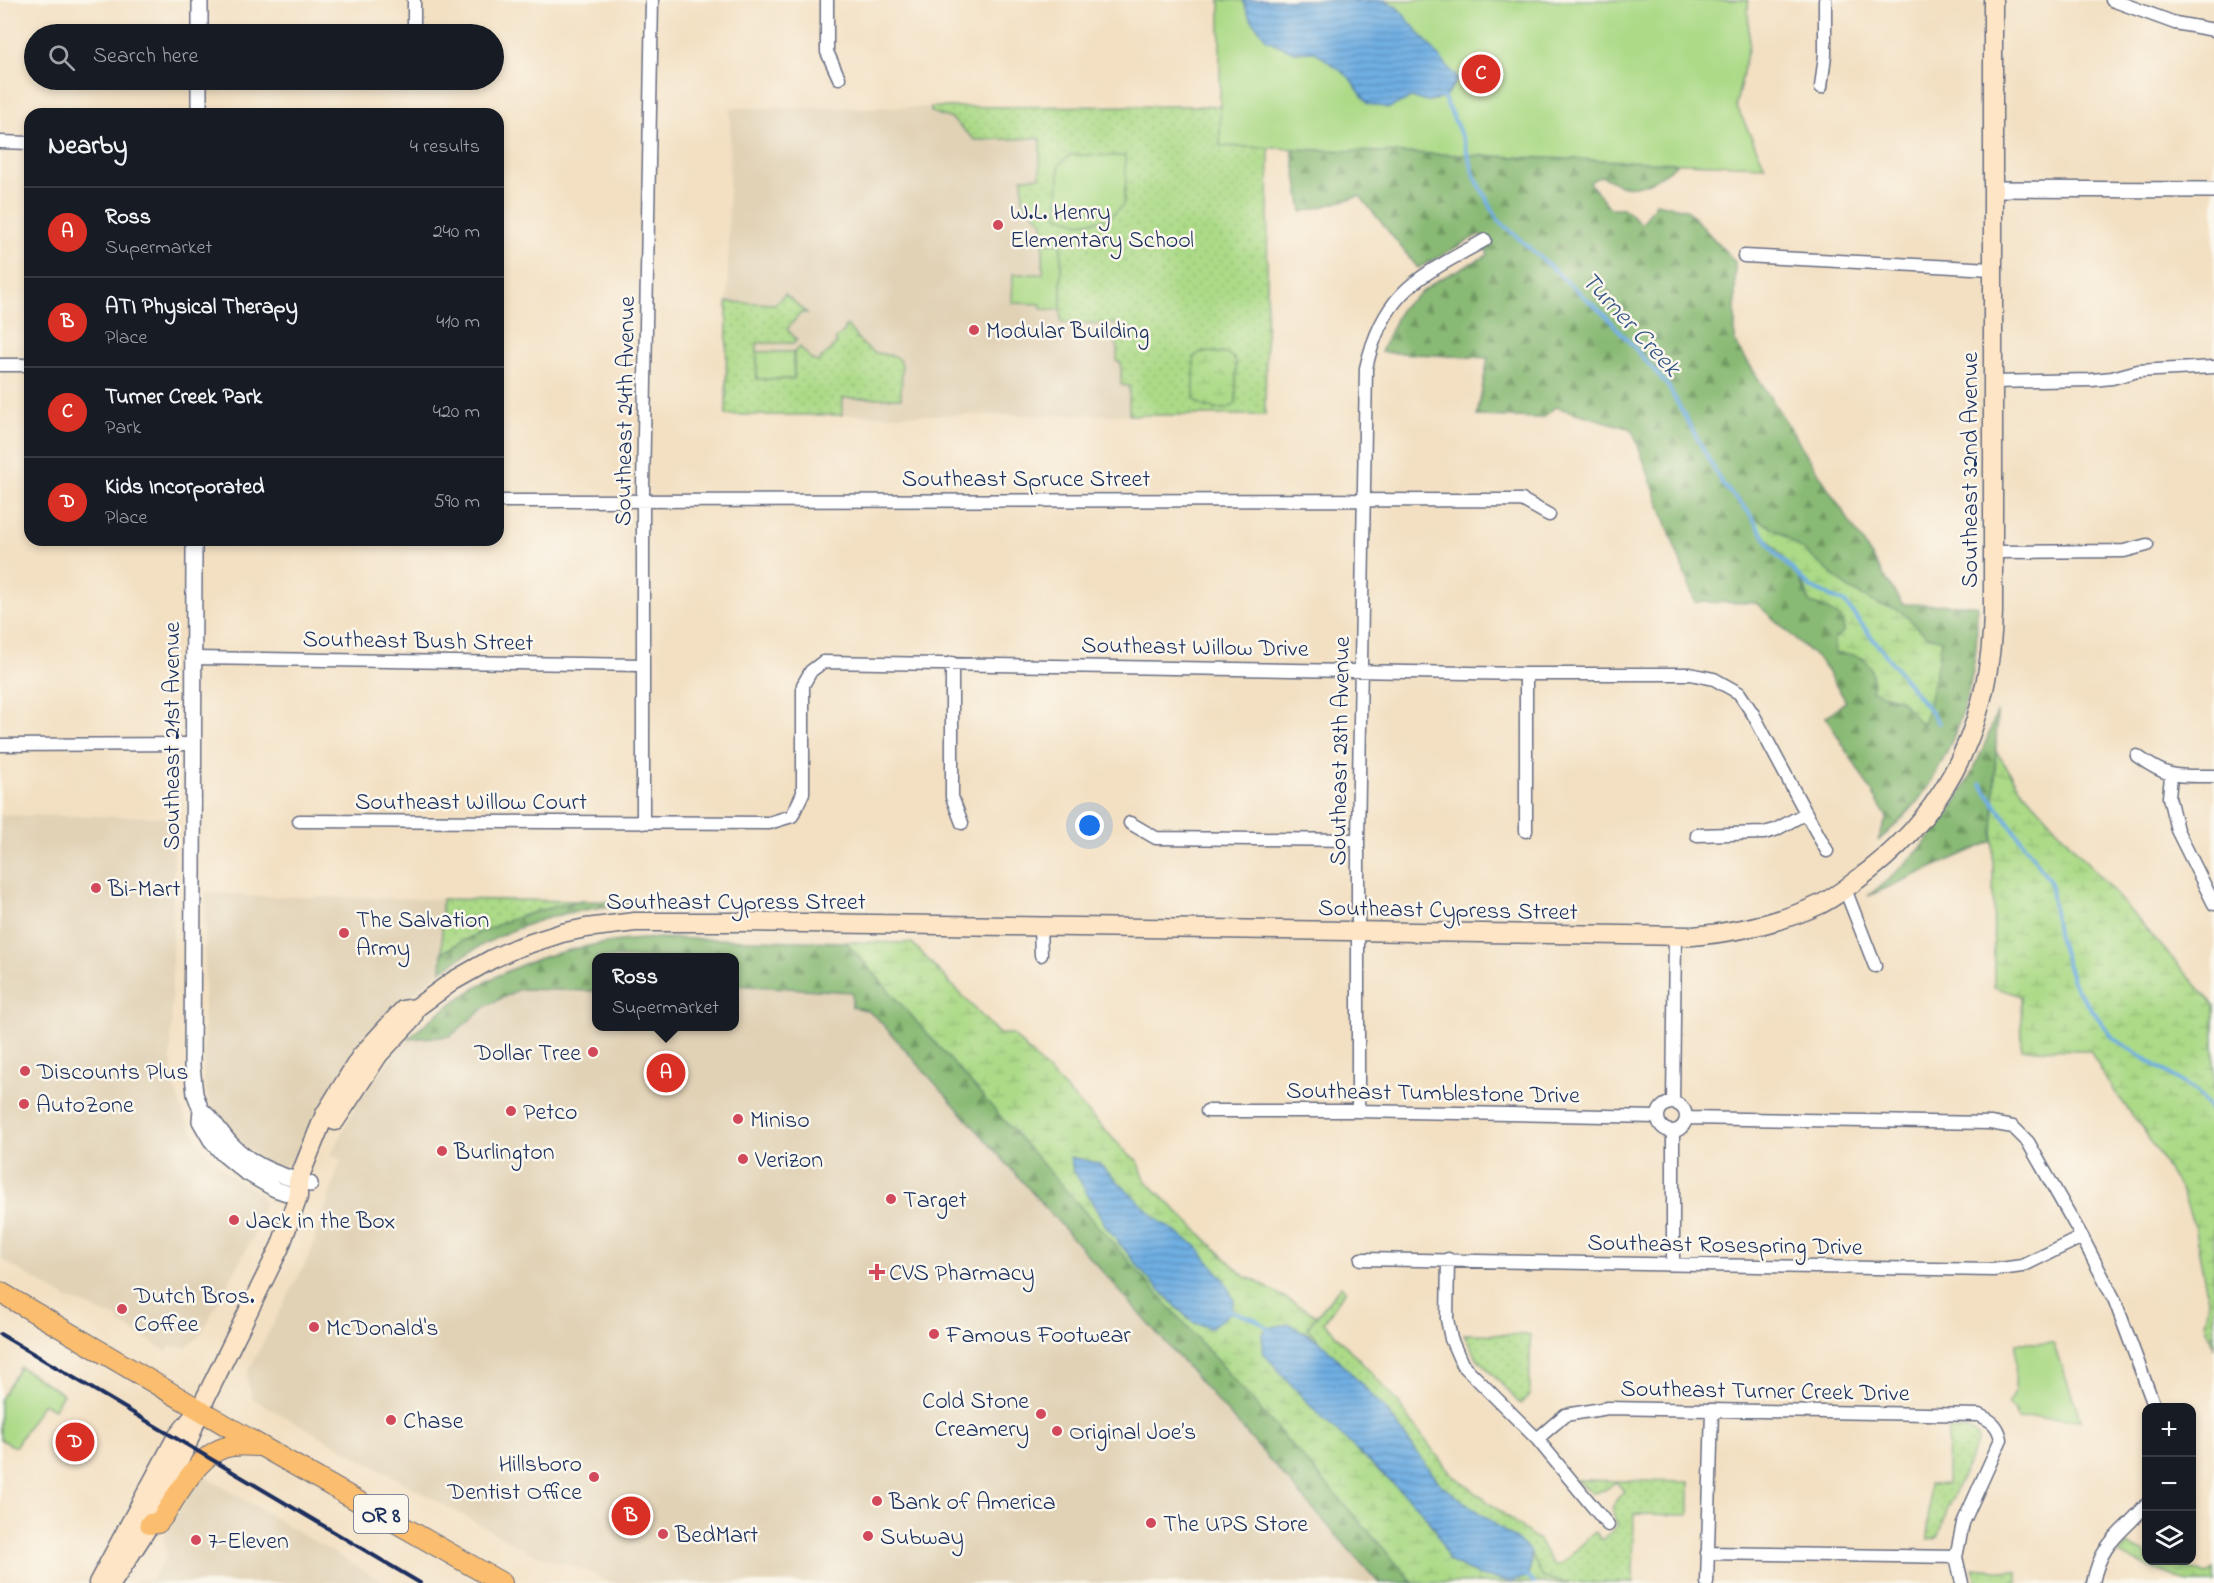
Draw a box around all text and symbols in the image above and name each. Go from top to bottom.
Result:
search box [24,24,504,90]
icon: search [45,41,78,74]
text: Search here [93,41,198,73]
pin: C [1462,52,1500,97]
text: Nearby [48,128,127,166]
text: 4 results [410,133,480,162]
place label: W.L. Henry Elementary School [1010,196,1194,260]
text: Ross [105,202,151,234]
text: A [61,218,74,247]
text: 240 m [433,218,480,247]
marker: W.L. Henry Elementary School [991,218,1005,232]
text: Supermarket [105,234,212,263]
water label: Turner Creek [1571,264,1690,388]
text: ATI Physical Therapy [105,292,298,324]
street label: Southeast 24th Avenue [607,295,646,526]
text: B [61,308,74,337]
text: 410 m [436,308,480,337]
place label: Modular Building [986,315,1149,350]
marker: Modular Building [967,323,981,337]
text: Place [105,324,147,353]
street label: Southeast 32nd Avenue [1954,352,1989,588]
text: Turner Creek Park [105,382,262,414]
text: C [62,398,73,427]
text: 420 m [433,398,480,427]
text: Park [105,414,141,443]
street label: Southeast Spruce Street [902,463,1150,498]
text: Kids Incorporated [105,472,264,504]
text: D [60,488,75,517]
text: 590 m [433,488,480,517]
text: Place [105,504,147,533]
street label: Southeast 21st Avenue [156,621,191,850]
street label: Southeast Bush Street [302,623,534,662]
street label: Southeast Willow Drive [1081,629,1309,668]
street label: Southeast 28th Avenue [1322,636,1361,866]
street label: Southeast Willow Court [355,786,587,821]
your location [1075,811,1104,840]
place label: Bi-Mart [107,873,181,908]
marker: Bi-Mart [89,881,103,895]
street label: Southeast Cypress Street [606,886,866,922]
street label: Southeast Cypress Street [1318,892,1578,932]
place label: The Salvation Army [356,904,489,968]
marker: The Salvation Army [337,926,351,940]
popup [592,953,739,1031]
text: Ross [612,962,658,994]
text: Supermarket [612,994,719,1023]
place label: Dollar Tree [473,1037,581,1072]
marker: Dollar Tree [586,1045,600,1059]
pin: A [646,1050,686,1096]
place label: Discounts Plus [36,1056,188,1091]
marker: Discounts Plus [18,1064,32,1078]
street label: Southeast Tumblestone Drive [1286,1074,1580,1115]
place label: AutoZone [36,1089,134,1124]
place label: Petco [523,1096,577,1131]
marker: AutoZone [17,1097,31,1111]
marker: Petco [504,1104,518,1118]
place label: Miniso [750,1104,810,1139]
marker: Miniso [731,1112,745,1126]
place label: Burlington [453,1136,555,1171]
marker: Burlington [435,1144,449,1158]
place label: Verizon [754,1144,823,1179]
marker: Verizon [736,1152,750,1166]
place label: Target [903,1184,967,1219]
marker: Target [884,1192,898,1206]
place label: Jack in the Box [246,1205,396,1240]
marker: Jack in the Box [227,1213,241,1227]
street label: Southeast Rosespring Drive [1587,1227,1863,1266]
place label: CVS Pharmacy [889,1257,1035,1293]
marker: CVS Pharmacy [870,1265,884,1279]
place label: Dutch Bros. Coffee [133,1280,255,1343]
marker: Dutch Bros. Coffee [115,1302,129,1316]
place label: McDonald's [326,1312,438,1347]
place label: Famous Footwear [945,1319,1131,1354]
marker: McDonald's [307,1320,321,1334]
marker: Famous Footwear [927,1327,941,1341]
street label: Southeast Turner Creek Drive [1620,1372,1910,1413]
place label: Cold Stone Creamery [922,1385,1029,1449]
map controls [2142,1403,2196,1565]
button: + [2142,1403,2196,1457]
place label: Chase [403,1405,464,1440]
marker: Cold Stone Creamery [1034,1407,1048,1421]
marker: Chase [384,1413,398,1427]
place label: Original Joe’s [1069,1416,1196,1451]
pin: D [56,1420,94,1464]
marker: Original Joe’s [1050,1424,1064,1438]
place label: Hillsboro Dentist Office [447,1448,582,1511]
button: − [2142,1457,2196,1511]
marker: Hillsboro Dentist Office [587,1470,601,1484]
place label: Bank of America [888,1486,1056,1521]
pin: B [612,1494,650,1538]
marker: Bank of America [870,1494,884,1508]
road number: OR 8 [354,1495,408,1533]
place label: The UPS Store [1163,1508,1308,1543]
button: layers [2142,1511,2196,1565]
marker: The UPS Store [1144,1516,1158,1530]
place label: BedMart [674,1519,758,1554]
place label: Subway [880,1521,964,1557]
place label: 7-Eleven [208,1525,289,1560]
marker: BedMart [656,1527,670,1541]
marker: Subway [861,1529,875,1543]
marker: 7-Eleven [189,1533,203,1547]

